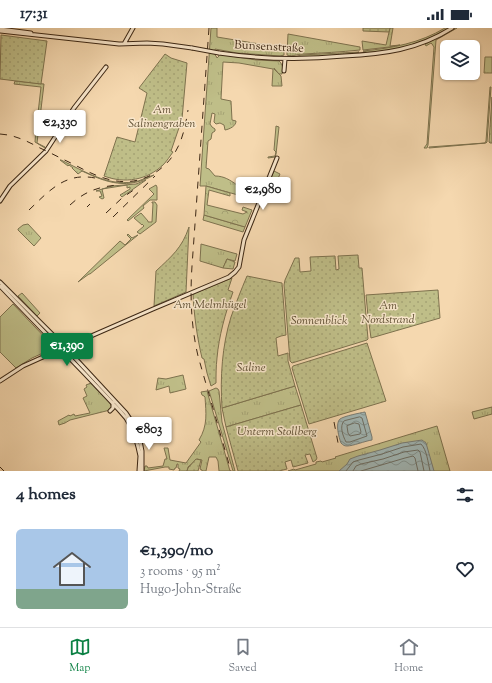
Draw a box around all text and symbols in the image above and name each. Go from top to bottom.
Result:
text: 17:31 [20,4,48,25]
street label: Bunsenstraße [234,36,305,58]
map controls [440,40,480,80]
button: layers [440,40,480,80]
park label: Am Salinengraben [128,101,196,133]
pin: €2,330 [27,110,93,144]
text: €2,330 [43,114,77,132]
pin: €2,980 [230,177,296,211]
text: €2,980 [245,181,281,199]
park label: Am Melmhügel [173,296,247,314]
park label: Am Nordstrand [361,297,415,329]
park label: Sonnenblick [291,312,348,330]
pin: €1,390 [34,333,100,367]
text: €1,390 [50,337,84,355]
park label: Saline [236,359,266,377]
pin: €803 [125,417,173,451]
text: €803 [136,421,162,439]
park label: Unterm Stollberg [237,423,317,441]
text: 4 homes [16,483,76,507]
icon: filters [454,484,476,506]
text: €1,390/mo [140,539,213,563]
icon: home [48,545,96,593]
icon: heart [454,558,476,580]
text: 3 rooms · 95 m² [140,563,221,581]
text: Hugo-John-Straße [140,581,242,599]
tab: Map [69,636,91,676]
tab: Saved [228,636,257,676]
tab: Home [394,636,423,676]

